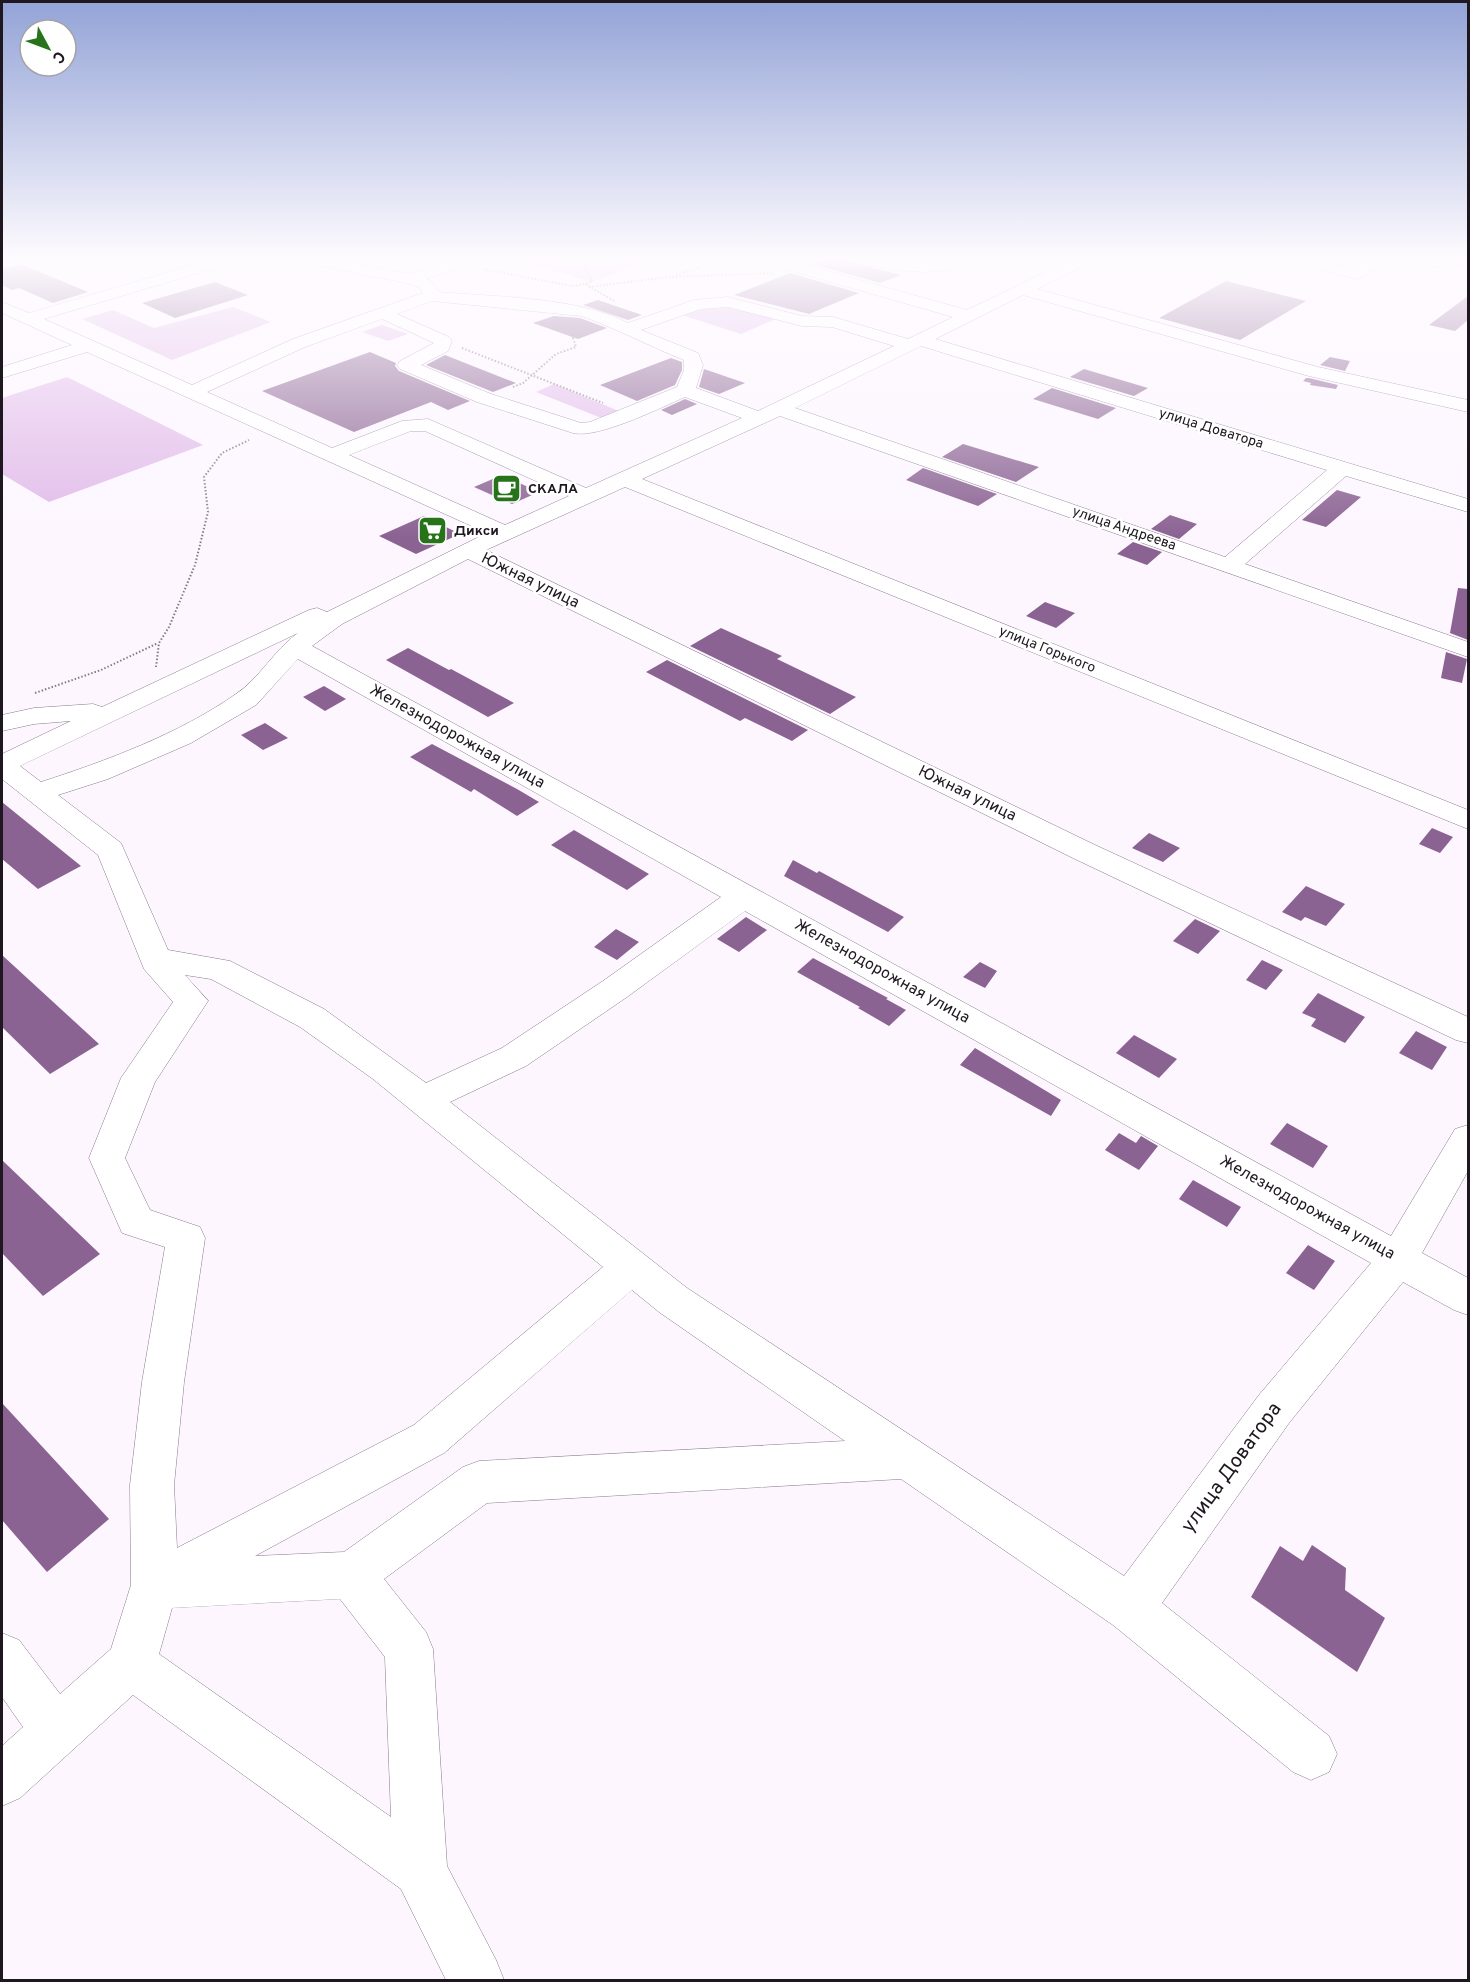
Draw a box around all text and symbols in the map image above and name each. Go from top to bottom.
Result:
north arrow [18,18,78,78]
text: С [47,46,69,67]
street label: улица Доватора [1157,405,1265,453]
cafe icon: СКАЛА [491,473,523,505]
place label: СКАЛА [528,481,578,498]
street label: улица Андреева [1070,503,1178,555]
supermarket icon: Дикси [417,515,449,547]
place label: Дикси [454,523,499,540]
street label: Южная улица [478,549,582,613]
street label: улица Горького [996,623,1098,677]
street label: Железнодорожная улица [366,680,548,794]
street label: Южная улица [915,762,1019,826]
street label: Железнодорожная улица [791,915,973,1029]
street label: Железнодорожная улица [1216,1151,1398,1265]
street label: улица Доватора [1176,1398,1288,1538]

